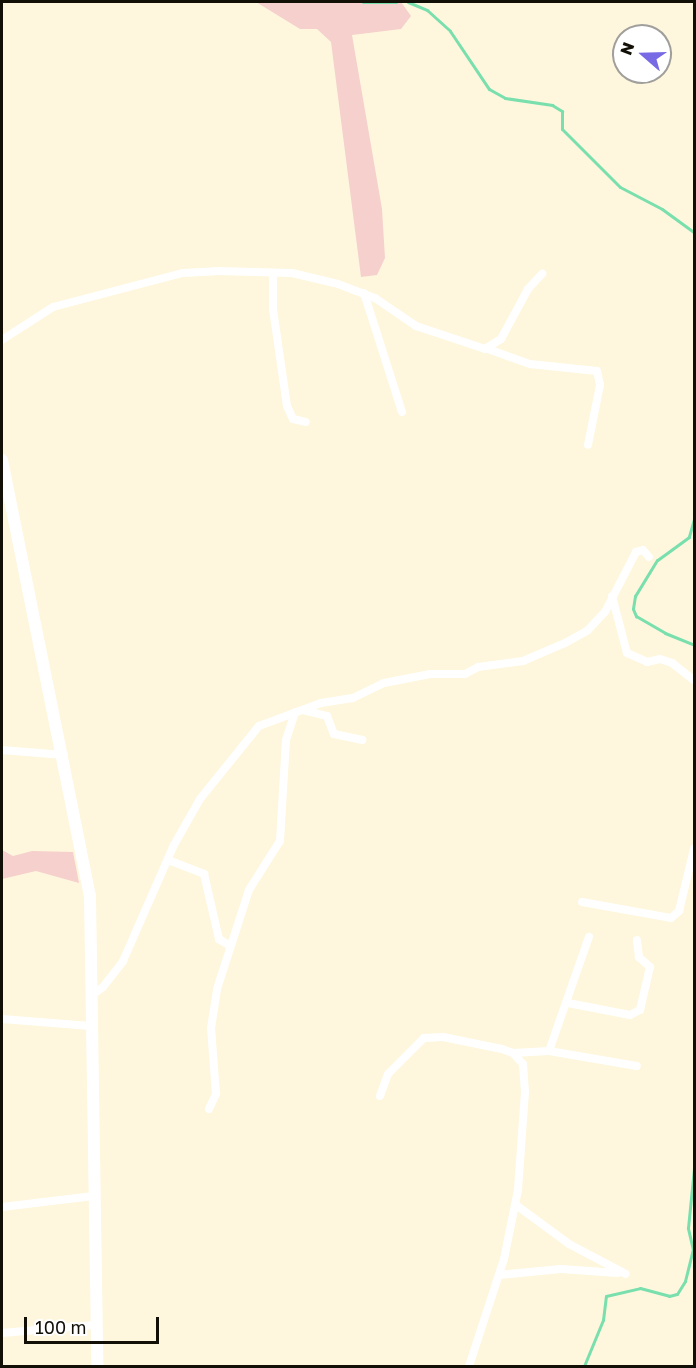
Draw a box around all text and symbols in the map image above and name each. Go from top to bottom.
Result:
north arrow [612,24,672,84]
text: N [615,39,638,58]
scale bar [27,1305,162,1343]
text: 100 m [35,1316,86,1338]

